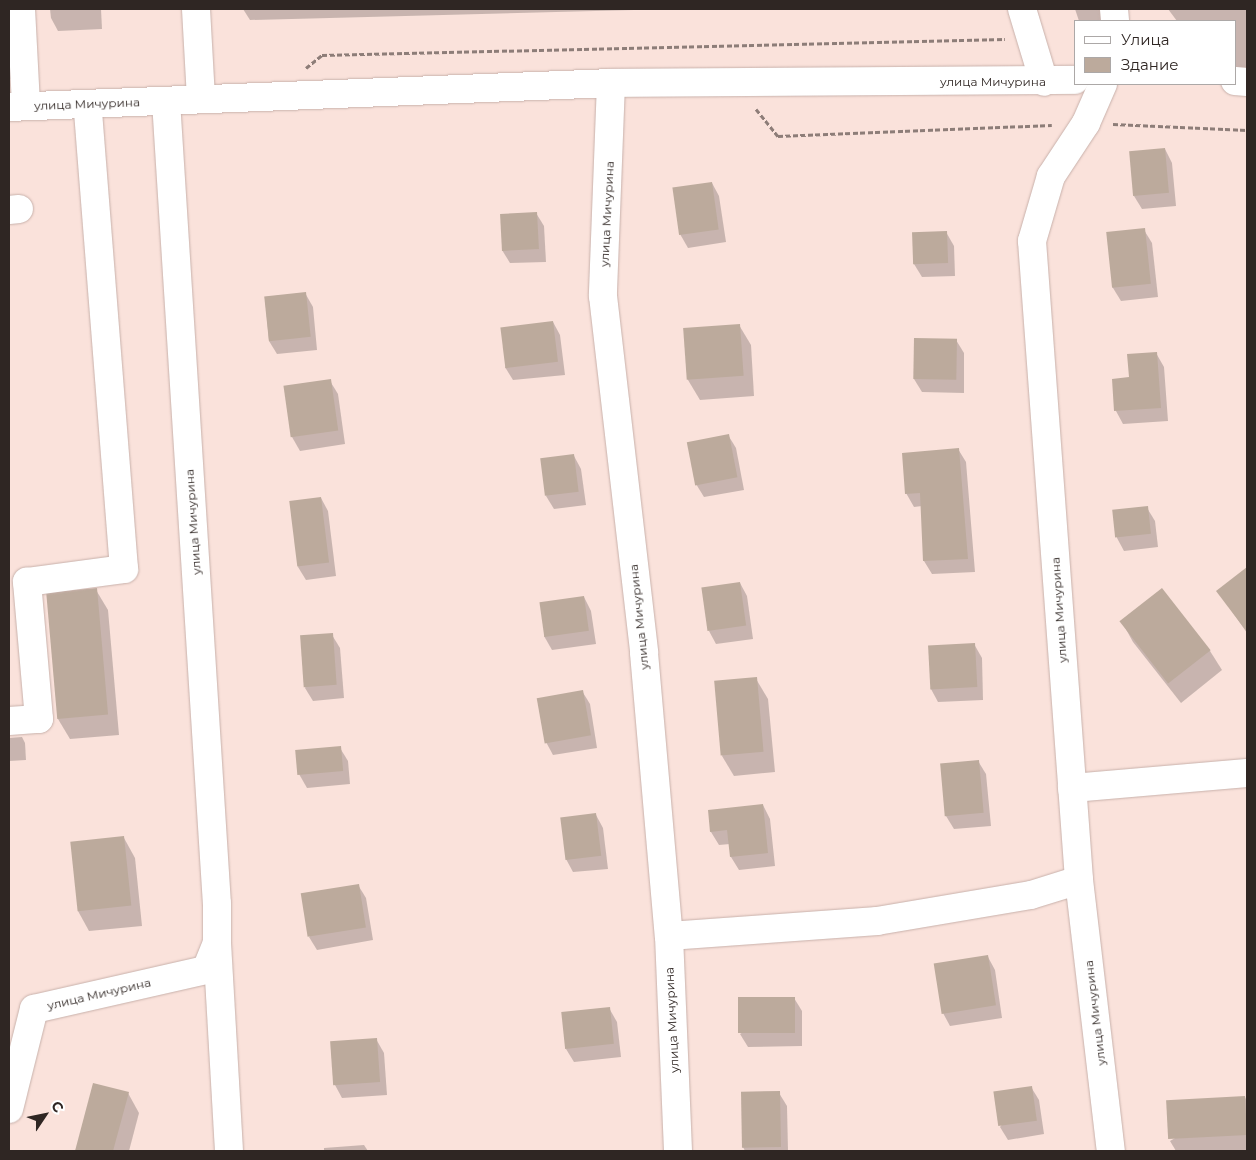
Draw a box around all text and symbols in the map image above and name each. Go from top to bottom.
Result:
legend [1074,20,1236,85]
text: Улица [1121,30,1169,49]
text: Здание [1121,55,1179,74]
street label: улица Мичурина [940,75,1046,89]
street label: улица Мичурина [34,95,140,113]
street label: улица Мичурина [597,161,617,267]
street label: улица Мичурина [182,469,204,575]
street label: улица Мичурина [1048,557,1070,663]
street label: улица Мичурина [626,564,652,670]
street label: улица Мичурина [1081,960,1109,1066]
street label: улица Мичурина [662,967,682,1073]
street label: улица Мичурина [46,975,152,1013]
north arrow [20,1090,70,1140]
text: С [47,1097,68,1116]

